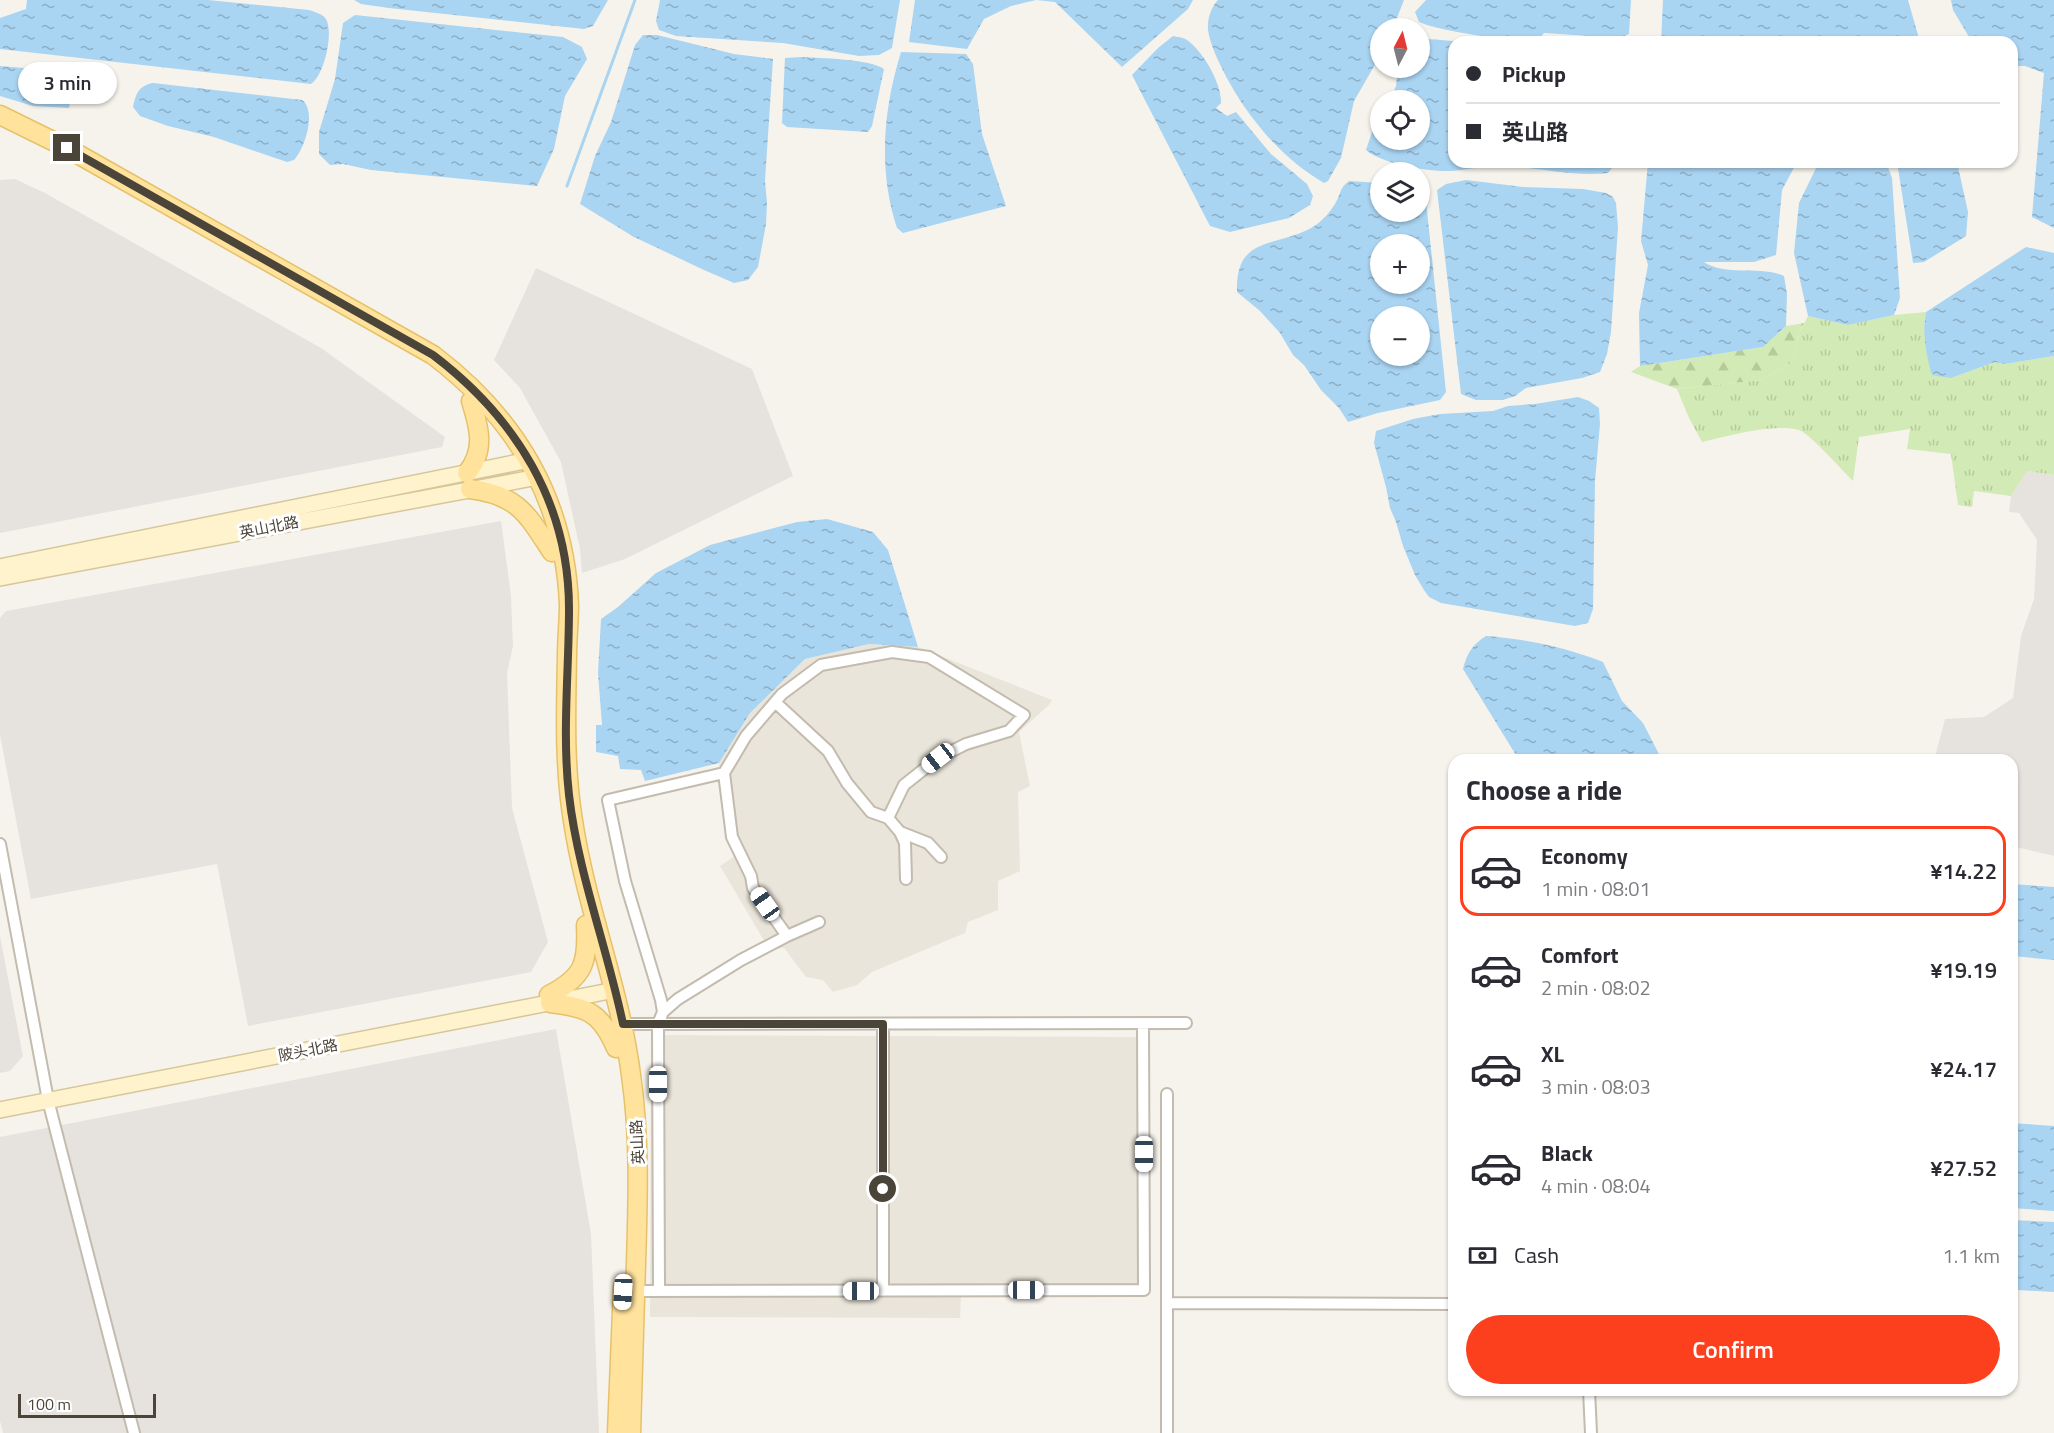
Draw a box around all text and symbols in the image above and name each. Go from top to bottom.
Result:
north arrow [1370,18,1430,78]
map controls [1370,18,1430,366]
text: Pickup [1502,57,1566,91]
callout: 3 min [17,61,116,103]
text: 3 min [43,67,92,98]
button: locate [1370,90,1430,150]
text: 英山路 [1502,115,1568,149]
route end [53,134,80,161]
button: layers [1370,162,1430,222]
button: + [1370,234,1430,294]
button: − [1370,306,1430,366]
street label: 英山北路 [237,510,301,544]
car [918,740,958,776]
text: Choose a ride [1466,769,1622,810]
text: Economy [1541,839,1628,873]
icon: car [1469,844,1523,898]
text: ¥14.22 [1930,854,1997,888]
text: 1 min · 08:01 [1541,873,1651,904]
car [747,884,783,924]
text: Comfort [1541,938,1619,972]
icon: car [1469,943,1523,997]
text: ¥19.19 [1930,953,1997,987]
text: 2 min · 08:02 [1541,972,1651,1003]
street label: 陂头北路 [276,1033,340,1067]
text: XL [1541,1037,1564,1071]
icon: car [1469,1042,1523,1096]
text: ¥24.17 [1930,1052,1997,1086]
car [649,1066,667,1102]
text: 3 min · 08:03 [1541,1071,1651,1102]
street label: 英山路 [624,1119,650,1165]
car [1135,1136,1153,1172]
text: Black [1541,1136,1593,1170]
icon: car [1469,1141,1523,1195]
text: ¥27.52 [1930,1151,1997,1185]
text: 4 min · 08:04 [1541,1170,1651,1201]
route start [869,1175,896,1202]
text: Cash [1514,1238,1559,1272]
icon: cash [1466,1239,1499,1272]
text: 1.1 km [1943,1240,2000,1271]
car [613,1274,633,1310]
car [1008,1281,1044,1299]
car [843,1282,879,1300]
button: Confirm [1466,1315,2000,1384]
scale bar [18,1391,156,1418]
text: 100 m [27,1392,71,1416]

